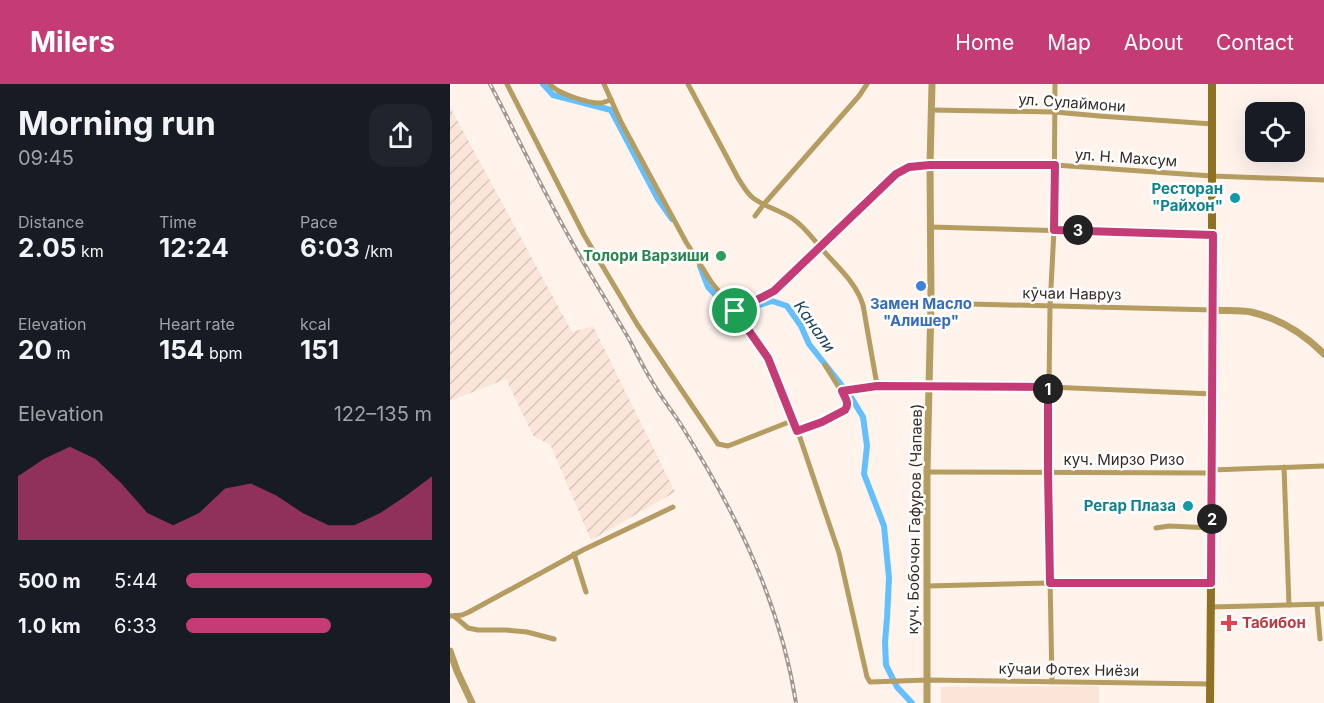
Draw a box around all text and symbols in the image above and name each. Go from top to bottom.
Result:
text: Milers [30,25,115,59]
text: Home [955,30,1014,55]
text: Map [1047,30,1091,55]
text: About [1124,30,1183,55]
text: Contact [1216,30,1294,55]
street label: ул. Сулаймони [1018,89,1126,116]
map controls [1245,102,1305,162]
button: locate [1245,102,1305,162]
text: Morning run [18,103,216,143]
button: share [369,104,432,167]
street label: ул. Н. Махсум [1074,144,1178,171]
text: 09:45 [18,146,74,170]
place label: Ресторан "Райхон" [1152,179,1223,215]
marker: Ресторан "Райхон" [1228,191,1242,205]
text: Distance [18,212,84,232]
text: Time [159,212,197,232]
text: Pace [300,212,338,232]
pin: 3 [1063,215,1093,245]
text: 3 [1073,220,1083,240]
text: 2.05 [18,232,76,263]
text: 12:24 [159,232,229,263]
text: 6:03 [300,232,360,263]
text: km [76,241,104,261]
text: /km [360,241,393,261]
place label: Толори Варзиши [583,246,709,265]
marker: Толори Варзиши [714,249,728,263]
marker: Замен Масло "Алишер" [914,279,928,293]
street label: кӯчаи Навруз [1022,283,1122,304]
pin [709,285,760,336]
icon: arrive [718,294,751,327]
place label: Замен Масло "Алишер" [870,294,972,330]
water label: Канали [790,296,840,356]
text: Elevation [18,314,87,334]
text: Heart rate [159,314,235,334]
text: kcal [300,314,331,334]
text: 20 [18,334,52,365]
text: 154 [159,334,204,365]
text: 151 [300,334,339,365]
text: m [52,343,70,363]
text: bpm [204,343,243,363]
pin: 1 [1033,374,1063,404]
text: 1 [1045,379,1051,399]
text: Elevation [18,402,104,426]
text: 122–135 m [334,402,432,426]
street label: куч. Бобочон Гафуров (Чапаев) [903,403,926,635]
street label: куч. Мирзо Ризо [1064,450,1184,469]
place label: Регар Плаза [1084,496,1176,515]
marker: Регар Плаза [1181,499,1195,513]
pin: 2 [1197,504,1227,534]
text: 2 [1207,509,1217,529]
text: 500 m [18,569,81,593]
text: 5:44 [114,569,158,593]
place label: Табибон [1242,613,1306,632]
text: 1.0 km [18,614,81,638]
text: 6:33 [114,614,157,638]
marker: Табибон [1220,614,1238,632]
street label: кӯчаи Фотех Ниёзи [999,659,1140,680]

